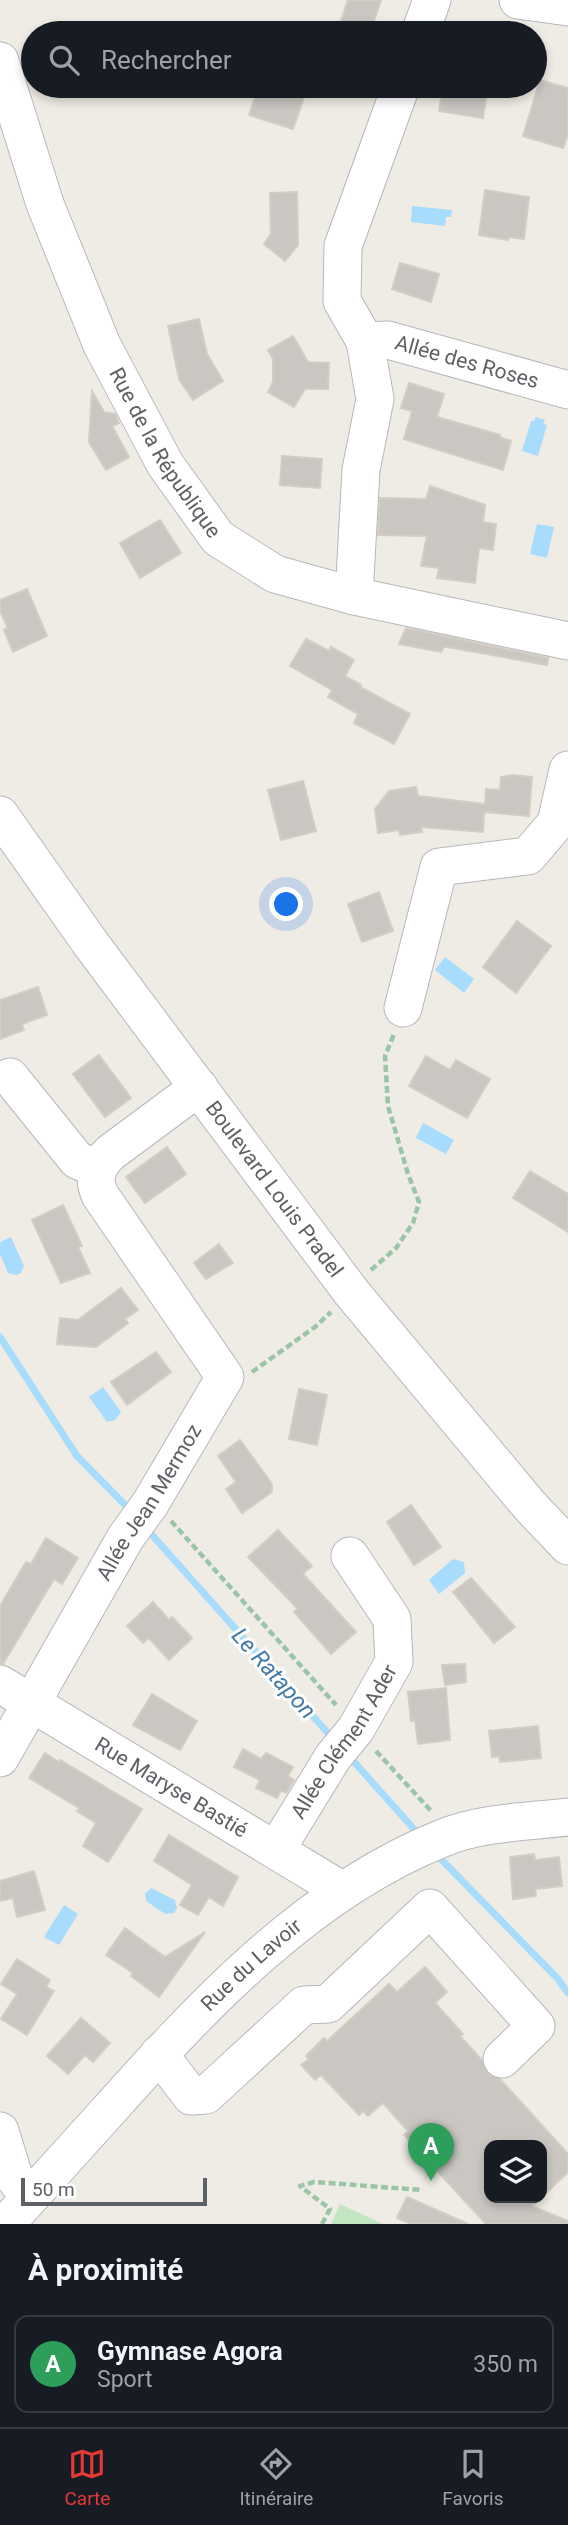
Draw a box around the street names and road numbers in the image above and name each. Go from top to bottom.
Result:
street label: Allée des Roses [392,331,542,393]
street label: Rue de la République [104,364,226,542]
street label: Boulevard Louis Pradel [201,1096,348,1282]
street label: Allée Jean Mermoz [92,1420,206,1585]
street label: Allée Clément Ader [286,1661,402,1823]
street label: Rue Maryse Bastié [91,1732,252,1842]
street label: Rue du Lavoir [196,1914,306,2016]

